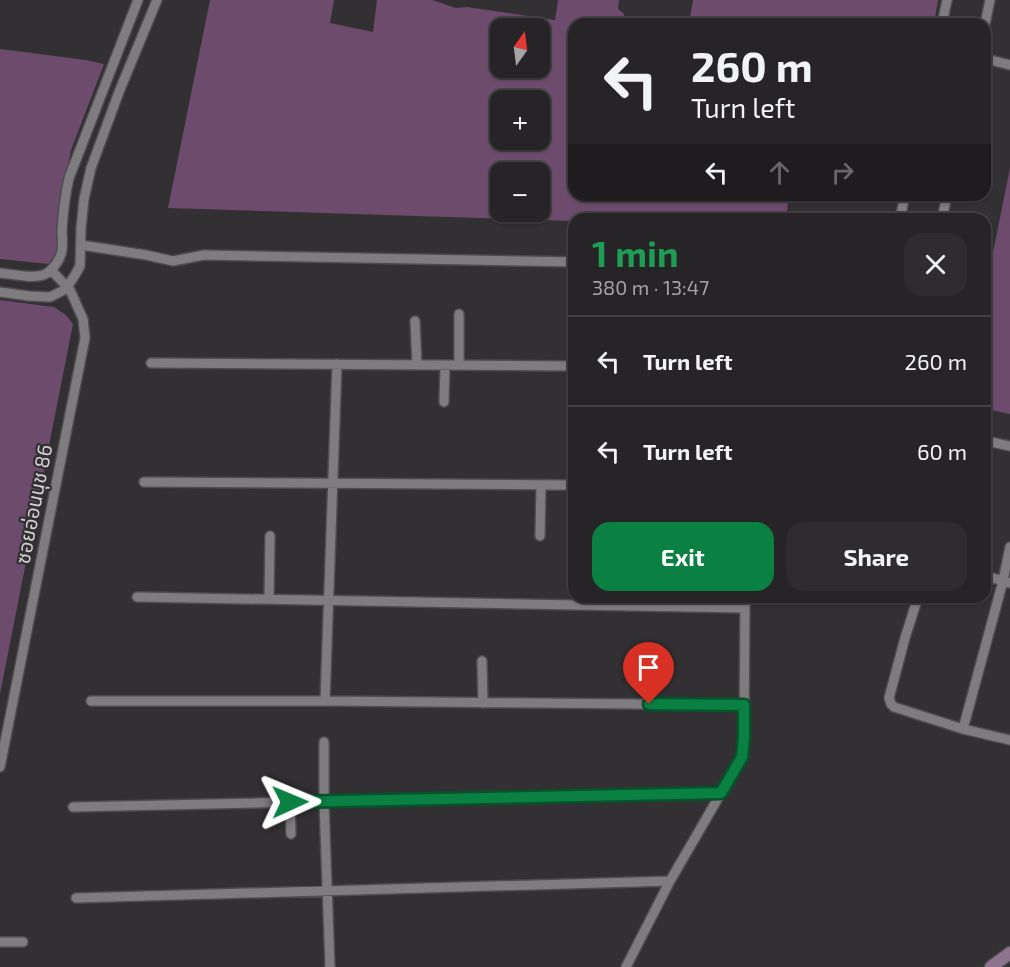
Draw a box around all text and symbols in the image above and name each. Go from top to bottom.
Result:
north arrow [490,18,550,78]
map controls [490,18,550,222]
text: 260 m [691,40,813,90]
icon: left [592,42,670,120]
button: + [490,90,550,150]
text: Turn left [691,91,795,123]
icon: left [700,156,733,189]
icon: ahead [763,156,796,189]
icon: right [826,156,859,189]
button: − [490,162,550,222]
text: 1 min [592,231,679,274]
button: close [904,233,967,296]
text: 380 m · 13:47 [592,275,709,299]
icon: left [592,345,625,378]
text: Turn left [643,348,732,374]
text: 260 m [905,348,967,374]
icon: left [592,435,625,468]
text: Turn left [643,438,732,464]
text: 60 m [917,438,967,464]
street label: ซอยอ่อนนุช 86 [10,442,57,566]
button: Exit [592,522,774,591]
button: Share [786,522,967,591]
pin [623,642,674,704]
icon: arrive [632,651,665,684]
position arrow [258,770,322,834]

